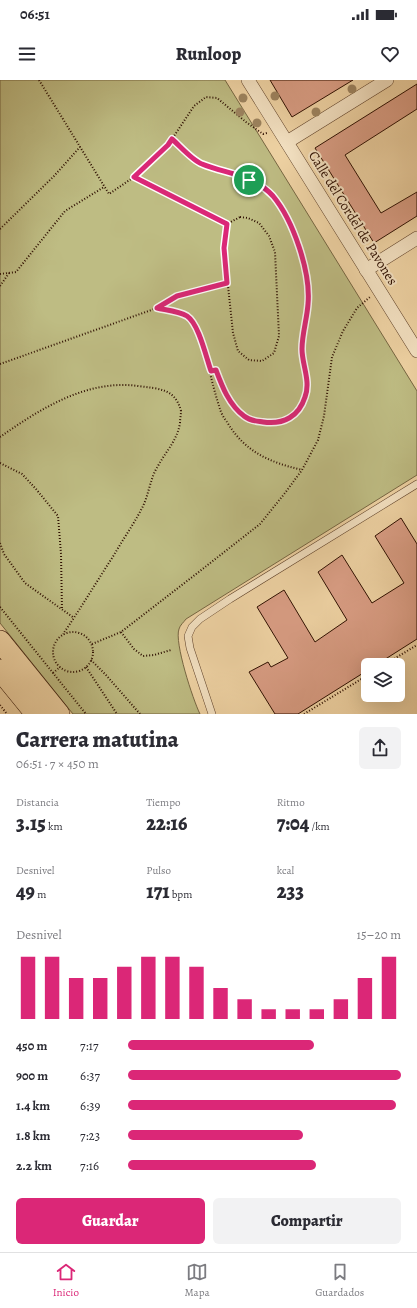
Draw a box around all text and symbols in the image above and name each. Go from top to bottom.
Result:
text: 06:51 [20,4,50,24]
text: Runloop [176,42,241,66]
icon: menu [16,43,38,65]
icon: heart [379,43,401,65]
street label: Calle del Cordel de Pavones [304,147,402,289]
pin [232,163,266,197]
icon: arrive [238,169,260,191]
map controls [361,658,405,702]
button: layers [361,658,405,702]
text: Carrera matutina [16,725,179,755]
button: share [359,727,401,769]
text: 06:51 · 7 × 450 m [16,755,99,772]
text: Distancia [16,795,59,810]
text: Tiempo [146,795,180,810]
text: Ritmo [277,795,305,810]
text: 3.15 [16,810,46,837]
text: 22:16 [146,810,187,837]
text: 7:04 [277,810,309,837]
text: km [46,819,63,834]
text: /km [309,819,330,834]
text: Desnivel [16,863,55,878]
text: Pulso [146,863,171,878]
text: kcal [277,863,294,878]
text: 49 [16,878,35,905]
text: 171 [146,878,170,905]
text: 233 [277,878,304,905]
text: m [35,887,46,902]
text: bpm [170,887,192,902]
text: Desnivel [16,926,62,943]
text: 15–20 m [357,926,401,943]
text: 450 m [16,1037,47,1054]
text: 7:17 [80,1037,98,1054]
text: 900 m [16,1067,48,1084]
text: 6:37 [80,1067,100,1084]
text: 1.4 km [16,1097,50,1114]
text: 6:39 [80,1097,100,1114]
text: 1.8 km [16,1127,50,1144]
text: 7:23 [80,1127,100,1144]
text: 2.2 km [16,1157,52,1174]
text: 7:16 [80,1157,99,1174]
button: Guardar [16,1198,205,1244]
button: Compartir [213,1198,401,1244]
tab: Inicio [53,1261,79,1300]
tab: Mapa [184,1261,210,1300]
tab: Guardados [315,1261,364,1300]

